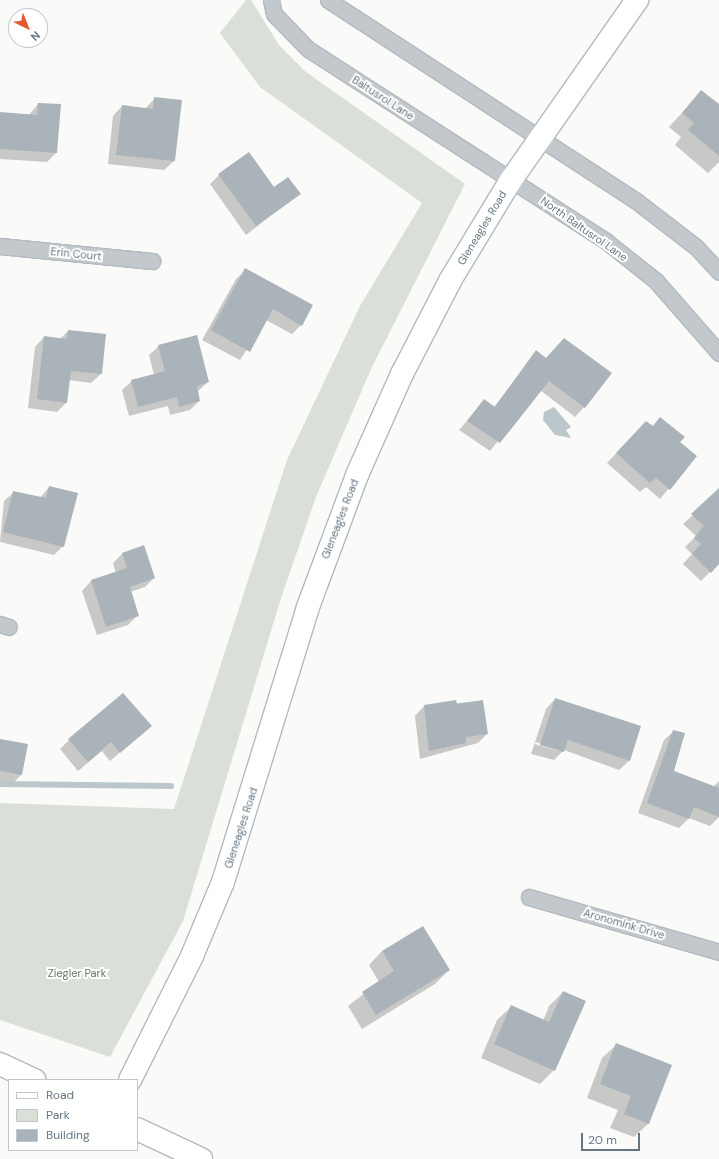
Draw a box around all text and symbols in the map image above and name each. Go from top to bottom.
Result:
north arrow [8,8,48,48]
text: N [28,28,43,44]
street label: Baltusrol Lane [350,73,416,123]
street label: Gleneagles Road [455,188,509,268]
street label: North Baltusrol Lane [538,194,630,264]
street label: Erin Court [50,245,102,263]
street label: Gleneagles Road [319,477,361,561]
street label: Gleneagles Road [222,786,260,870]
street label: Aronomink Drive [582,906,666,942]
park label: Ziegler Park [48,966,106,980]
legend [8,1079,138,1151]
text: Road [46,1087,74,1103]
text: Park [46,1107,70,1123]
scale bar [583,1125,642,1151]
text: Building [46,1127,90,1143]
text: 20 m [588,1132,617,1148]

